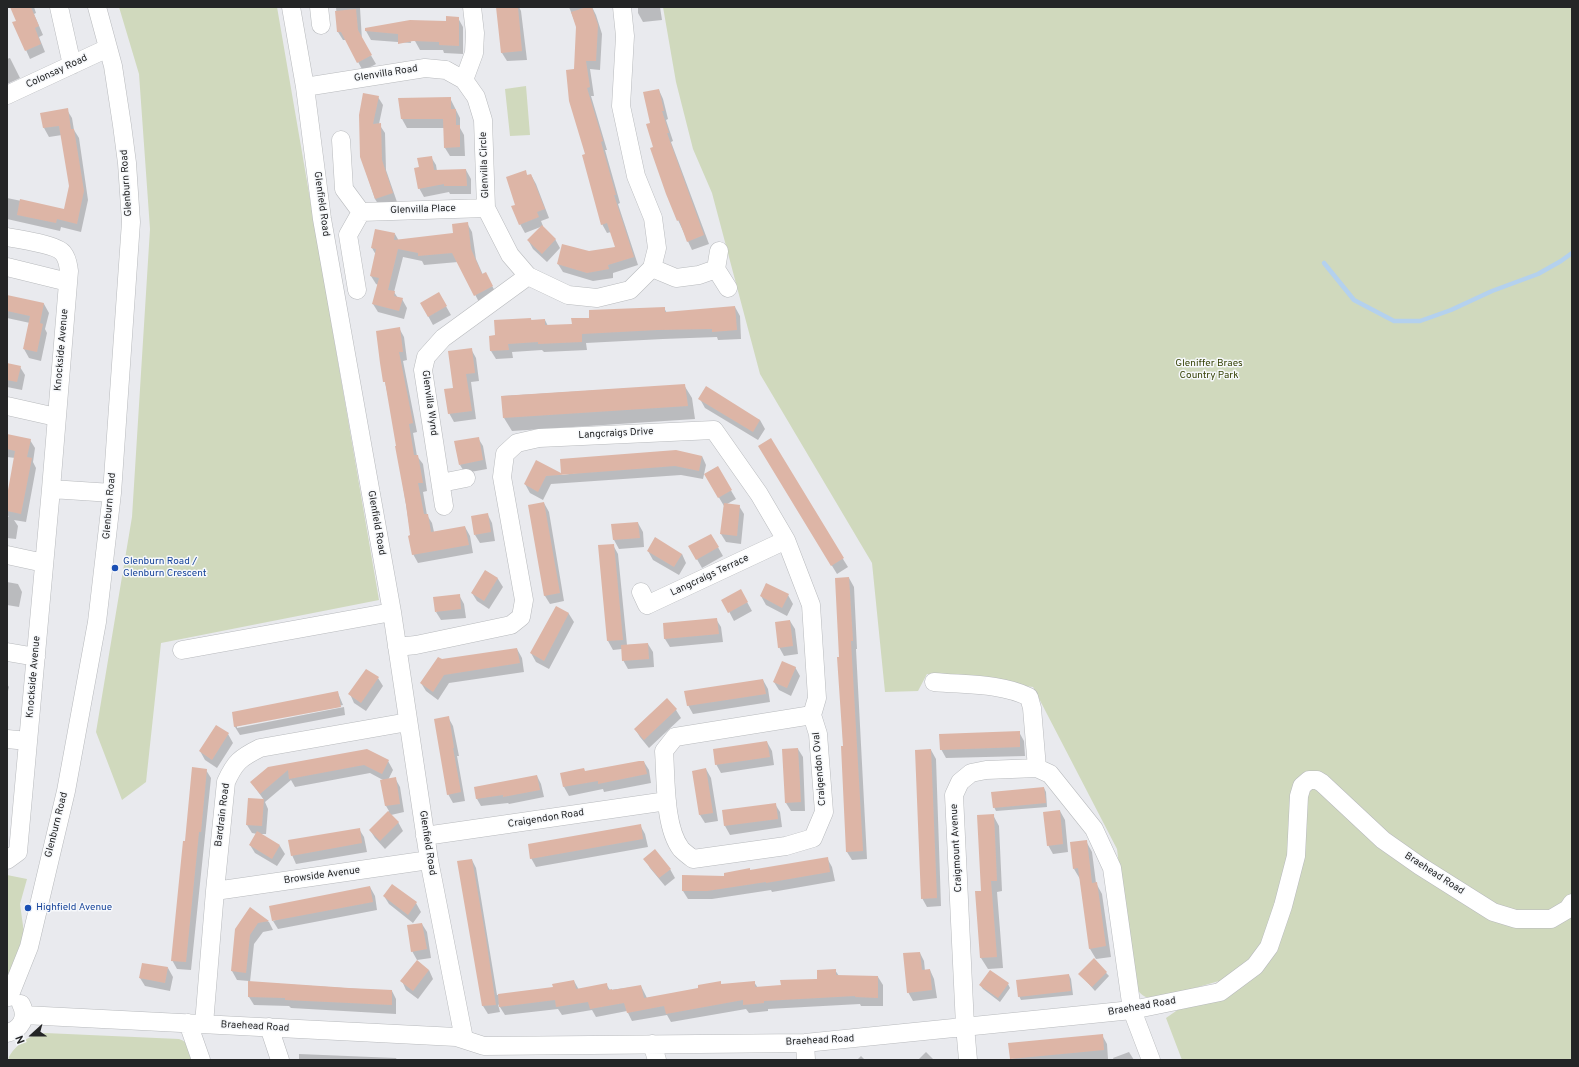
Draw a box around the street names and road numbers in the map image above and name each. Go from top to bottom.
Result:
street label: Colonsay Road [24,53,90,91]
street label: Glenvilla Road [353,63,419,85]
street label: Glenvilla Circle [478,131,492,199]
street label: Glenburn Road [119,149,135,217]
street label: Glenfield Road [310,171,332,237]
street label: Glenvilla Place [390,203,456,217]
street label: Knockside Avenue [52,309,72,391]
street label: Glenvilla Wynd [418,369,440,437]
street label: Langcraigs Drive [578,426,654,442]
street label: Glenburn Road [101,472,119,540]
street label: Glenfield Road [364,490,388,556]
street label: Langcraigs Terrace [669,553,751,599]
street label: Knockside Avenue [24,636,44,718]
street label: Craigendon Oval [811,732,829,806]
street label: Bardrain Road [213,783,233,847]
street label: Glenburn Road [43,791,71,859]
street label: Craigmount Avenue [949,803,965,893]
street label: Craigendon Road [507,807,585,831]
street label: Glenfield Road [416,810,438,876]
street label: Braehead Road [1402,850,1466,898]
street label: Browside Avenue [283,865,361,887]
street label: Braehead Road [1107,995,1177,1019]
street label: Braehead Road [220,1019,290,1035]
street label: Braehead Road [785,1033,855,1049]

